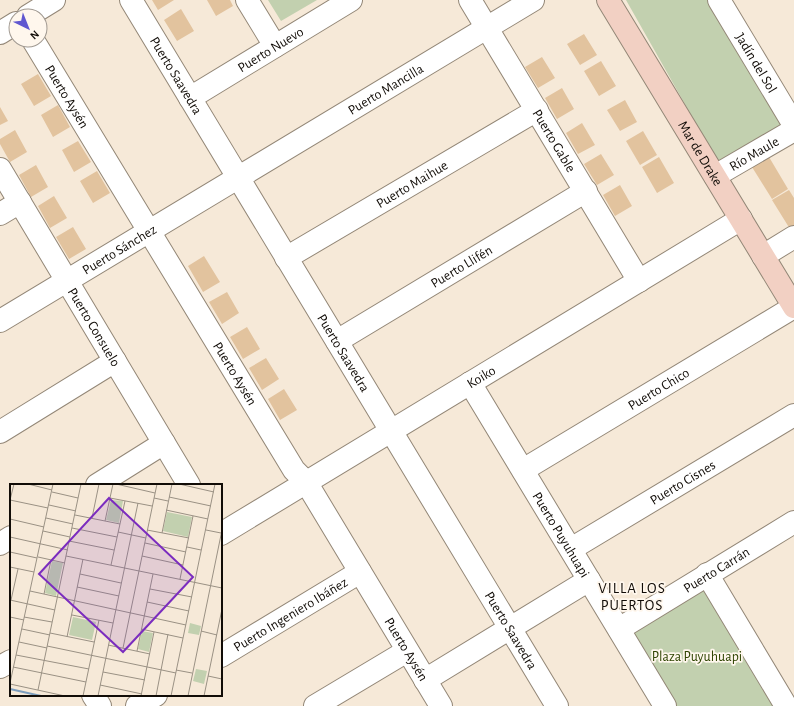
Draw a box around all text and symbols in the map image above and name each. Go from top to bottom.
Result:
north arrow [8,8,48,48]
street label: Puerto Nuevo [235,25,306,75]
text: N [28,28,41,42]
street label: Jadín del Sol [732,31,779,95]
street label: Puerto Saavedra [147,35,205,118]
street label: Puerto Mancilla [346,61,427,118]
street label: Puerto Aysén [42,63,91,131]
street label: Puerto Gable [529,107,578,175]
street label: Mar de Drake [675,119,725,188]
street label: Río Maule [727,134,782,174]
street label: Puerto Maihue [374,158,450,211]
street label: Puerto Sánchez [80,222,159,278]
street label: Puerto Llifén [429,243,495,291]
street label: Puerto Consuelo [65,286,122,369]
street label: Puerto Saavedra [314,312,372,395]
street label: Puerto Aysén [210,340,259,408]
street label: Koiko [465,363,498,391]
street label: Puerto Chico [626,366,692,413]
street label: Puerto Cisnes [648,458,718,508]
inset map [10,484,222,696]
street label: Puerto Puyuhuapi [529,490,592,580]
street label: Puerto Carrán [681,545,752,596]
street label: Puerto Ingeniero Ibáñez [231,575,350,655]
district label: VILLA LOS PUERTOS [598,581,666,613]
street label: Puerto Saavedra [482,589,539,672]
street label: Puerto Aysén [381,615,430,684]
park label: Plaza Puyuhuapi [652,650,742,664]

